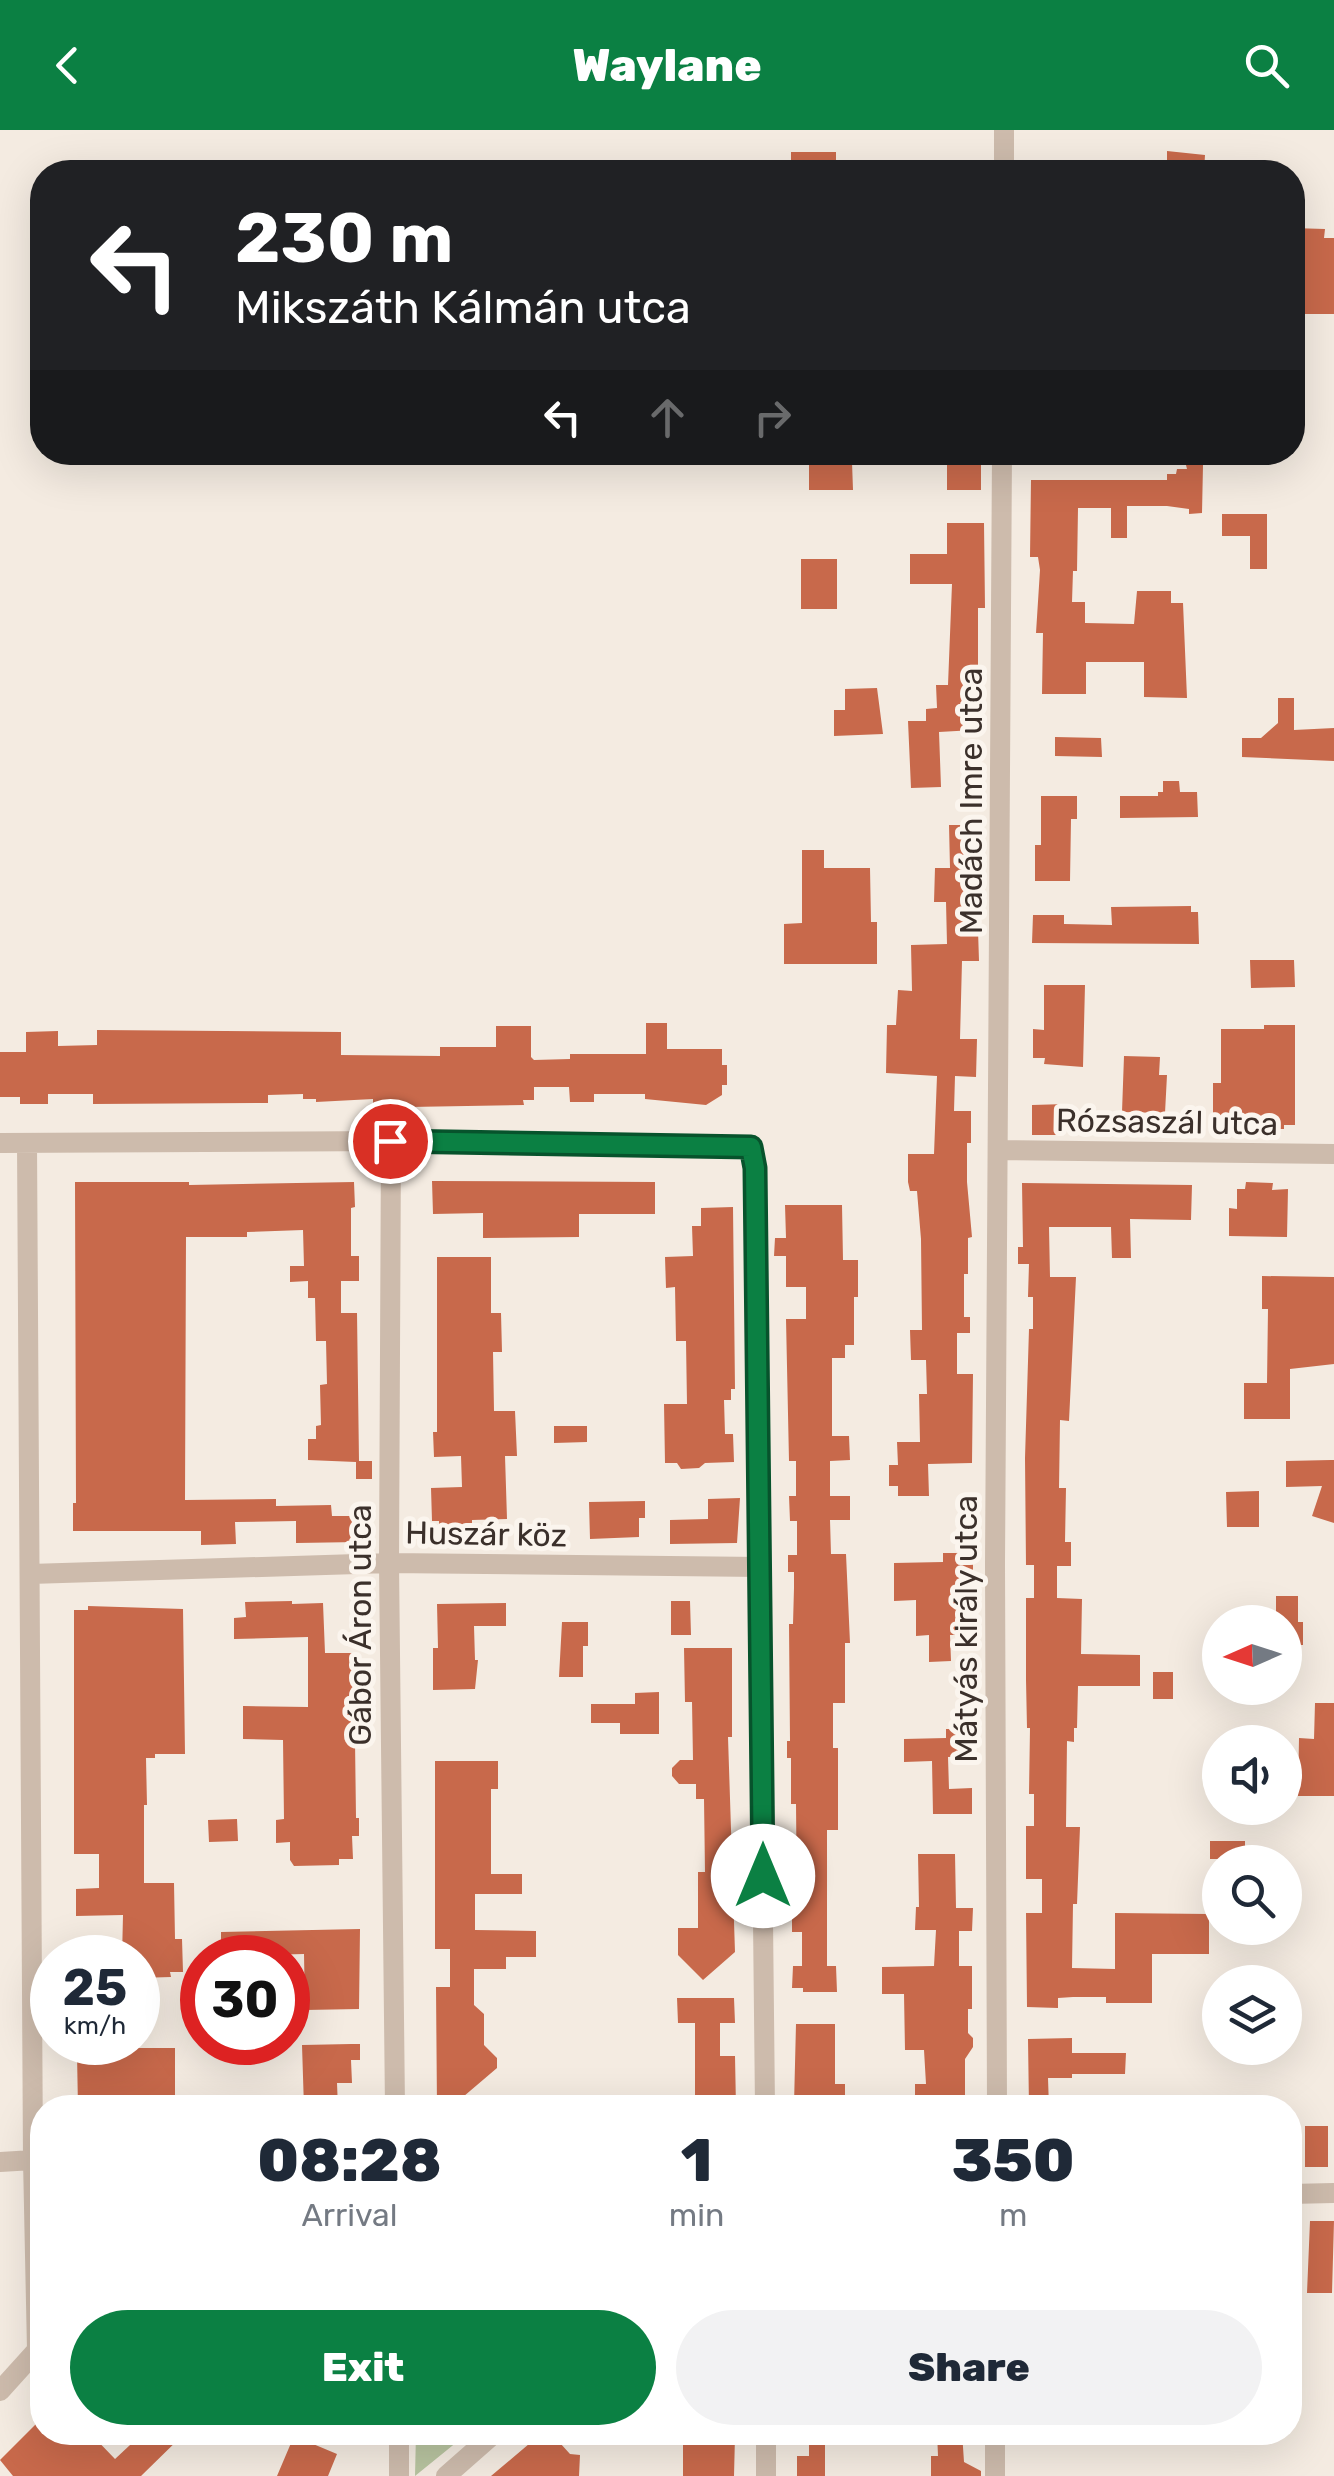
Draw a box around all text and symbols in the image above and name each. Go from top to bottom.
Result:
icon: back [40,38,95,93]
icon: search [1239,38,1294,93]
text: Waylane [572,39,762,92]
text: 230 m [235,197,453,280]
icon: left [70,200,200,330]
text: Mikszáth Kálmán utca [235,281,691,334]
icon: left [535,390,590,445]
icon: ahead [640,390,695,445]
icon: right [745,390,800,445]
street label: Madách Imre utca [952,668,990,934]
pin [348,1099,433,1184]
street label: Rózsaszál utca [1056,1101,1278,1143]
icon: arrive [363,1114,418,1169]
street label: Mátyás király utca [947,1495,985,1763]
street label: Gábor Áron utca [341,1504,379,1746]
street label: Huszár köz [405,1514,567,1554]
north arrow [1202,1605,1302,1705]
map controls [1202,1605,1302,2065]
button: sound [1202,1725,1302,1825]
position arrow [711,1824,815,1928]
button: search [1202,1845,1302,1945]
speed limit sign: 30 [180,1935,310,2065]
text: 25 [63,1958,127,2018]
button: layers [1202,1965,1302,2065]
text: km/h [64,2011,126,2040]
text: 08:28 [257,2125,442,2196]
text: 1 [681,2125,712,2196]
text: 350 [952,2125,1075,2196]
text: Arrival [301,2196,397,2234]
text: min [669,2196,724,2234]
text: m [999,2196,1027,2234]
button: Exit [70,2310,656,2425]
button: Share [676,2310,1262,2425]

